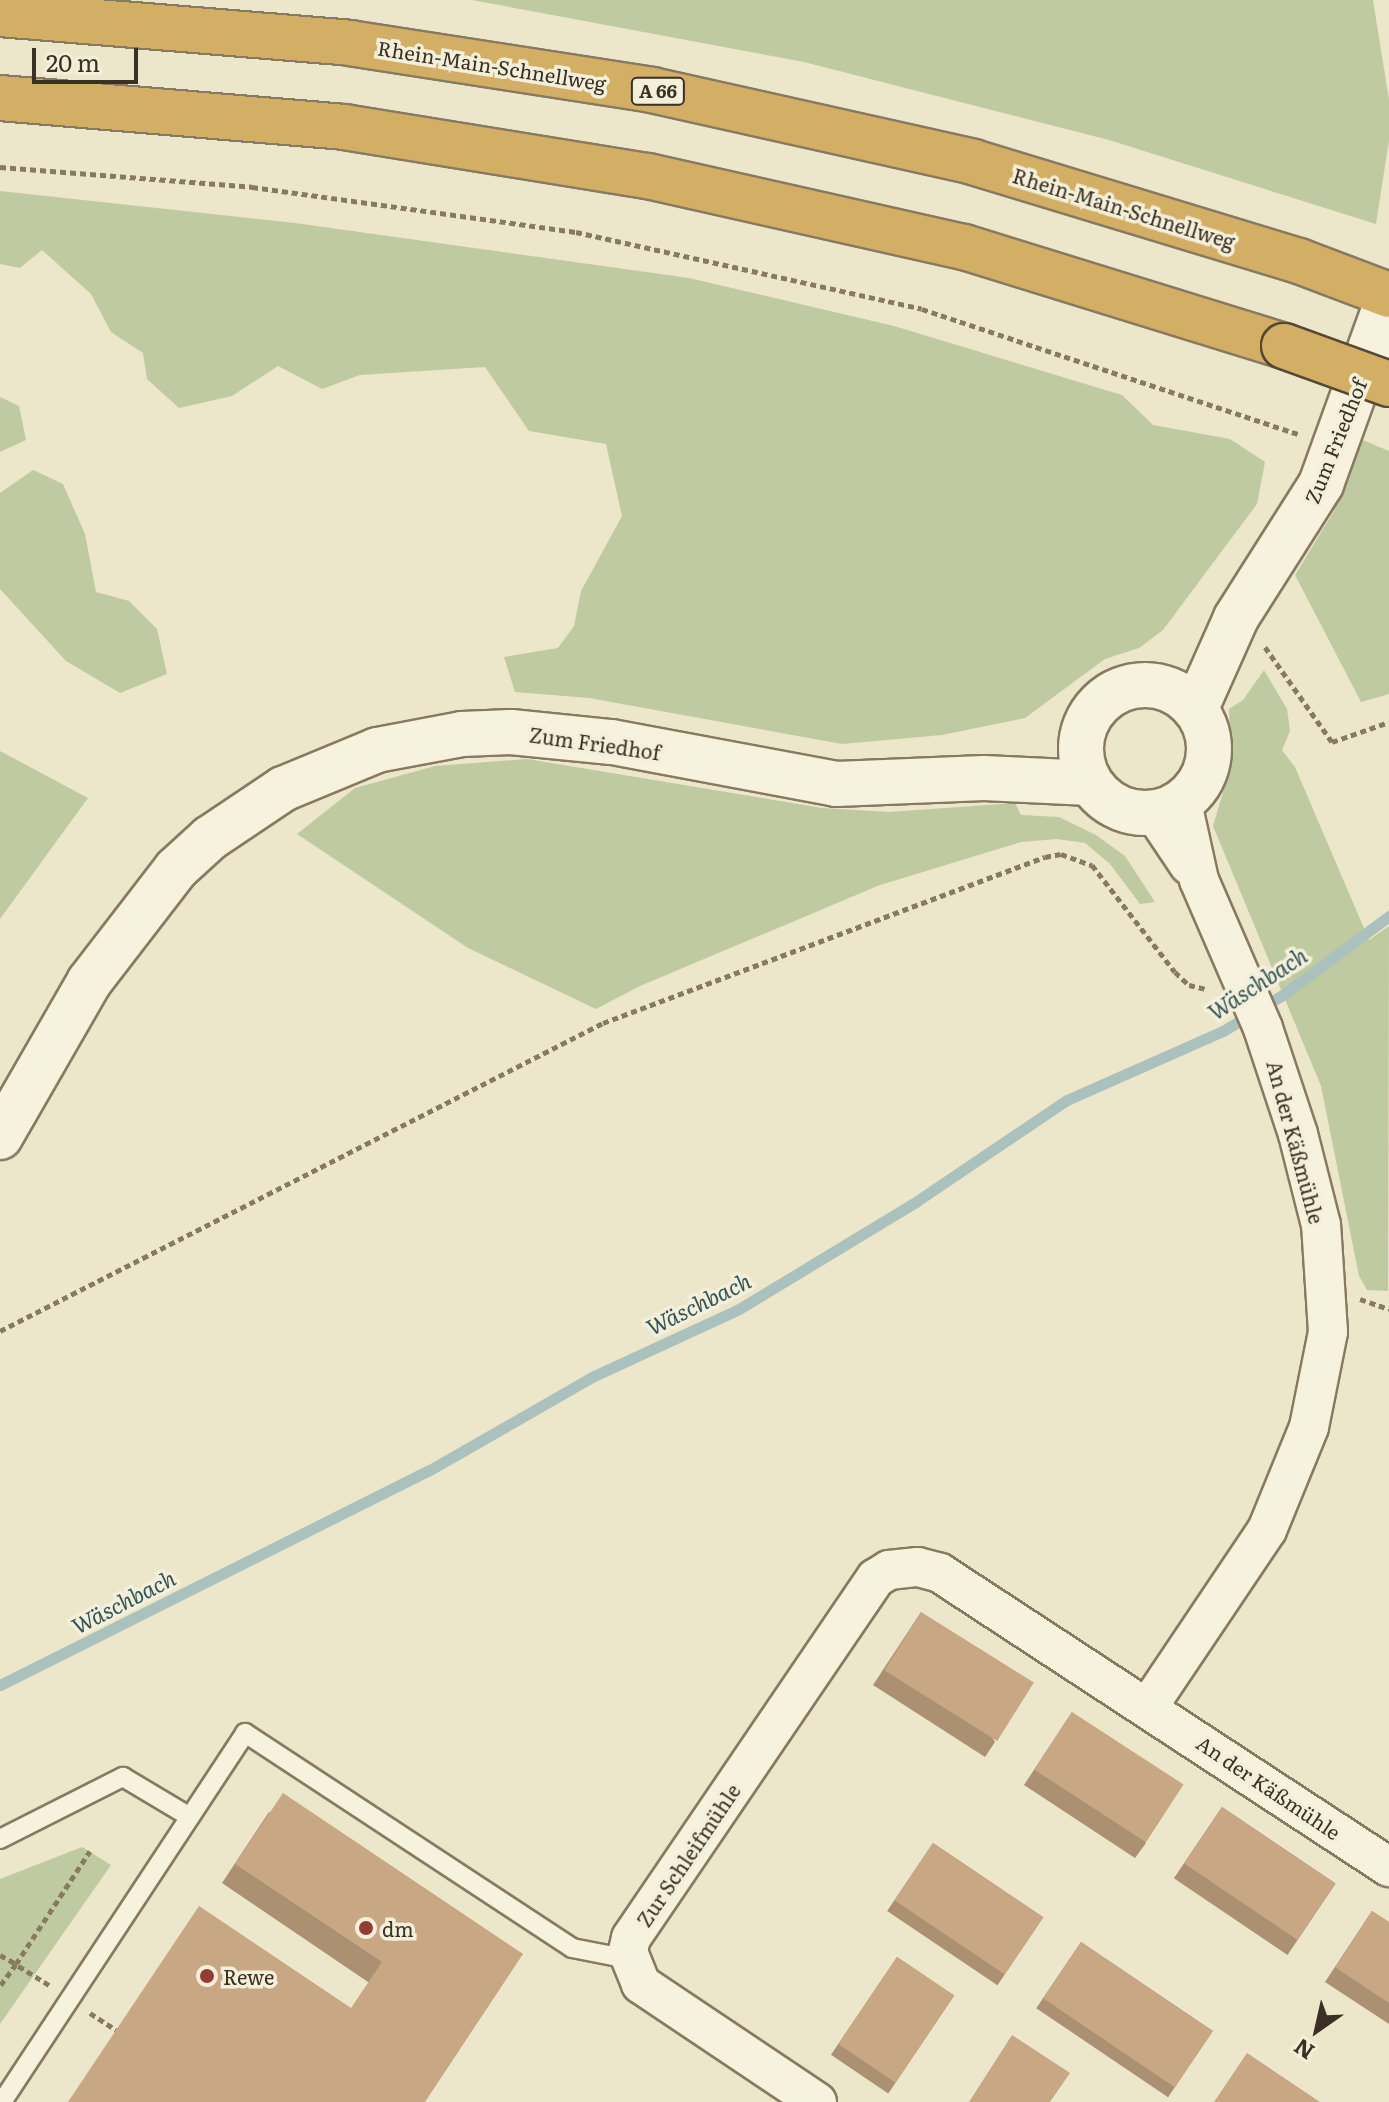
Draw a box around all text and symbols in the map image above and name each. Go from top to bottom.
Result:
scale bar [36,32,142,82]
street label: Rhein-Main-Schnellweg [376,35,608,95]
text: 20 m [46,44,100,79]
road number: A 66 [630,77,686,105]
street label: Rhein-Main-Schnellweg [1010,163,1238,253]
street label: Zum Friedhof [1299,375,1371,507]
street label: Zum Friedhof [528,722,662,764]
water label: Wäschbach [1203,941,1311,1025]
street label: An der Käßmühle [1263,1058,1329,1226]
water label: Wäschbach [642,1266,754,1340]
water label: Wäschbach [67,1564,179,1638]
street label: An der Käßmühle [1193,1730,1345,1844]
street label: Zur Schleifmühle [631,1779,745,1931]
place label: dm [382,1916,414,1940]
marker: dm [357,1919,375,1937]
place label: Rewe [223,1964,274,1988]
marker: Rewe [198,1967,216,1985]
north arrow [1277,1990,1357,2070]
text: N [1286,2031,1320,2069]

